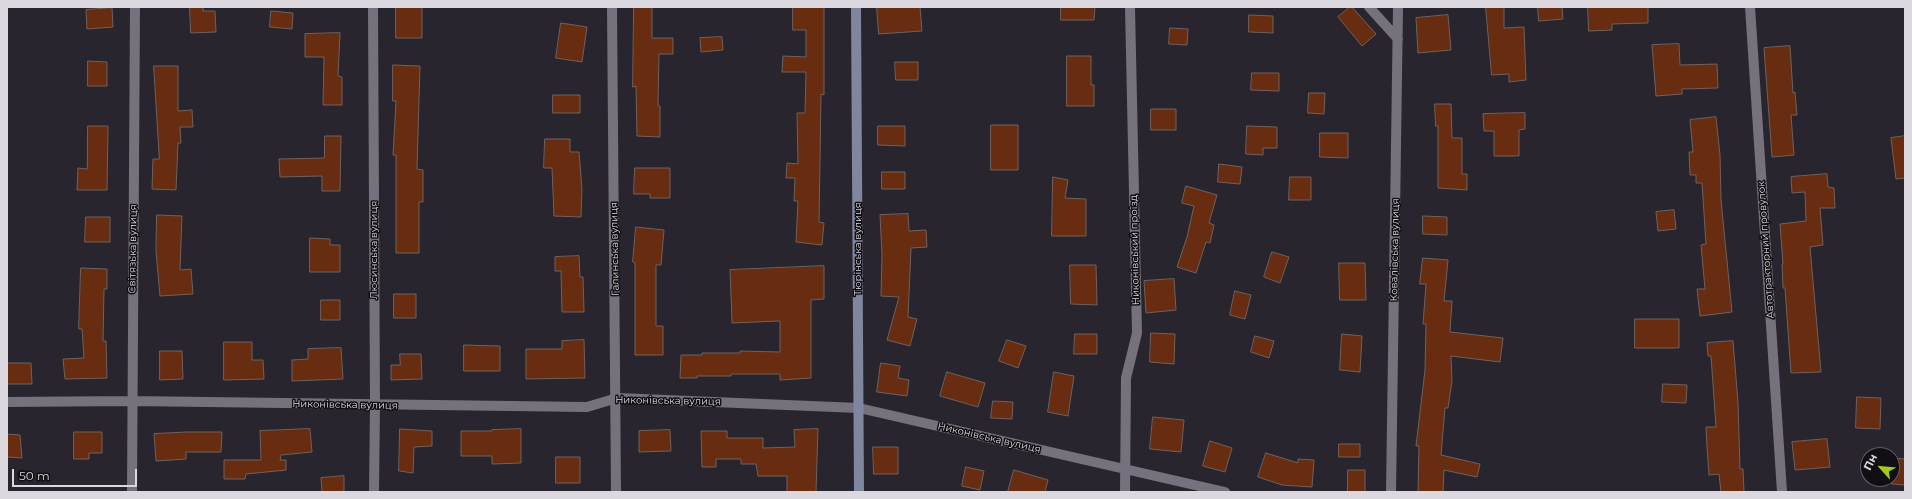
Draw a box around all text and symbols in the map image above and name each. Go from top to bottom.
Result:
street label: Автотракторний провулок [1755,181,1777,319]
street label: Никонівський проїзд [1128,195,1142,305]
street label: Ковалівська вулиця [1388,198,1402,302]
street label: Люсинська вулиця [368,201,380,299]
street label: Галинська вулиця [608,202,622,296]
street label: Тюрінська вулиця [852,202,864,296]
street label: Світязька вулиця [126,204,140,294]
street label: Никонівська вулиця [615,394,721,408]
street label: Никонівська вулиця [292,398,398,412]
street label: Никонівська вулиця [936,420,1042,456]
north arrow [1860,447,1900,487]
text: Пн [1860,451,1880,473]
scale bar [14,461,139,487]
text: 50 m [19,468,50,483]

